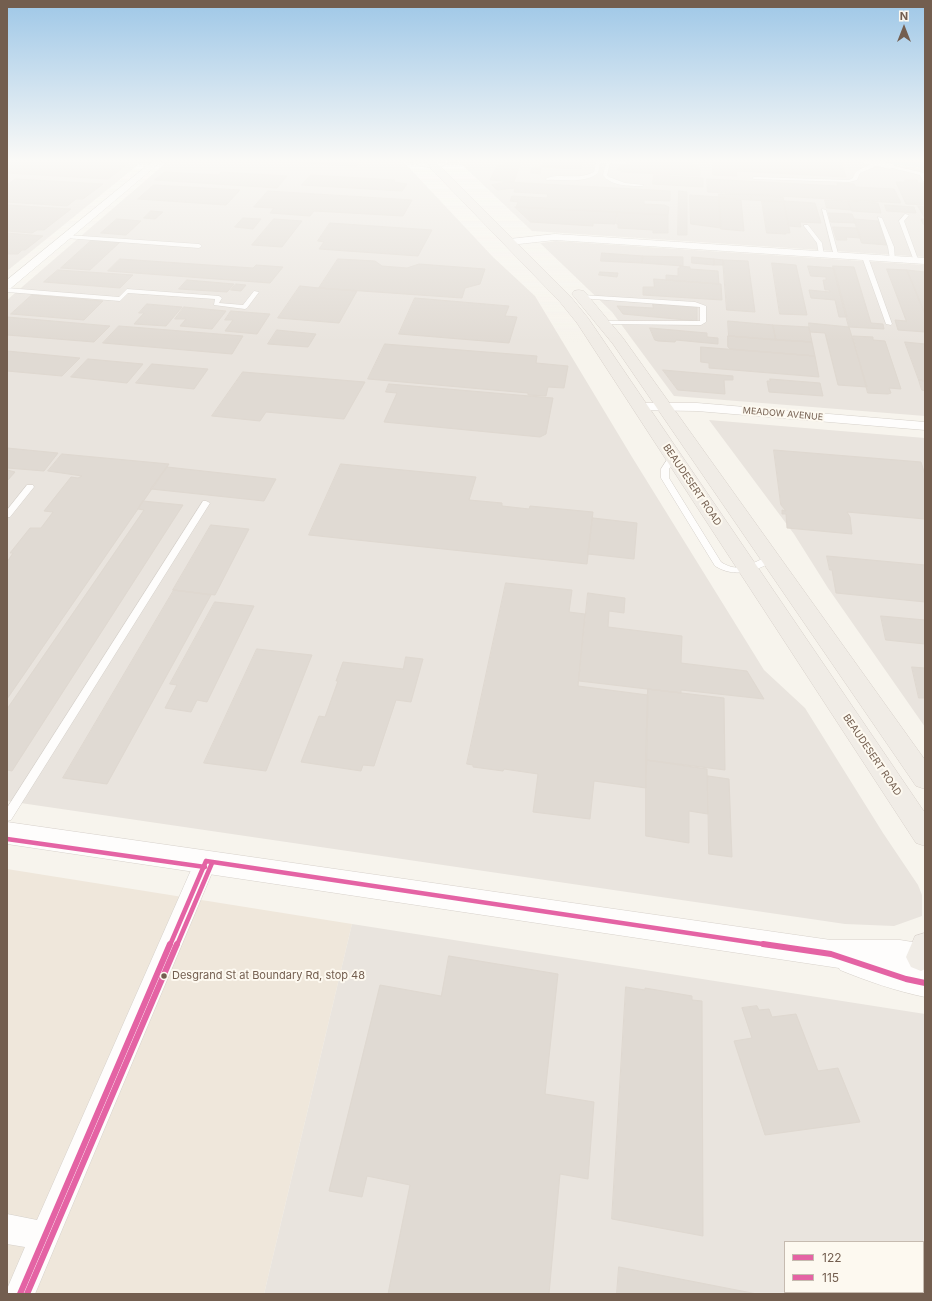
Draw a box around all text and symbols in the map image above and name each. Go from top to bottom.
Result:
north arrow [884,8,924,48]
text: N [900,9,908,23]
street label: MEADOW AVENUE [742,405,824,423]
street label: BEAUDESERT ROAD [660,442,724,528]
street label: BEAUDESERT ROAD [840,712,904,798]
place label: Desgrand St at Boundary Rd, stop 48 [172,969,365,983]
marker: Desgrand St at Boundary Rd, stop 48 [159,971,169,981]
legend [784,1241,924,1293]
text: 122 [822,1250,842,1265]
text: 115 [822,1270,839,1285]

